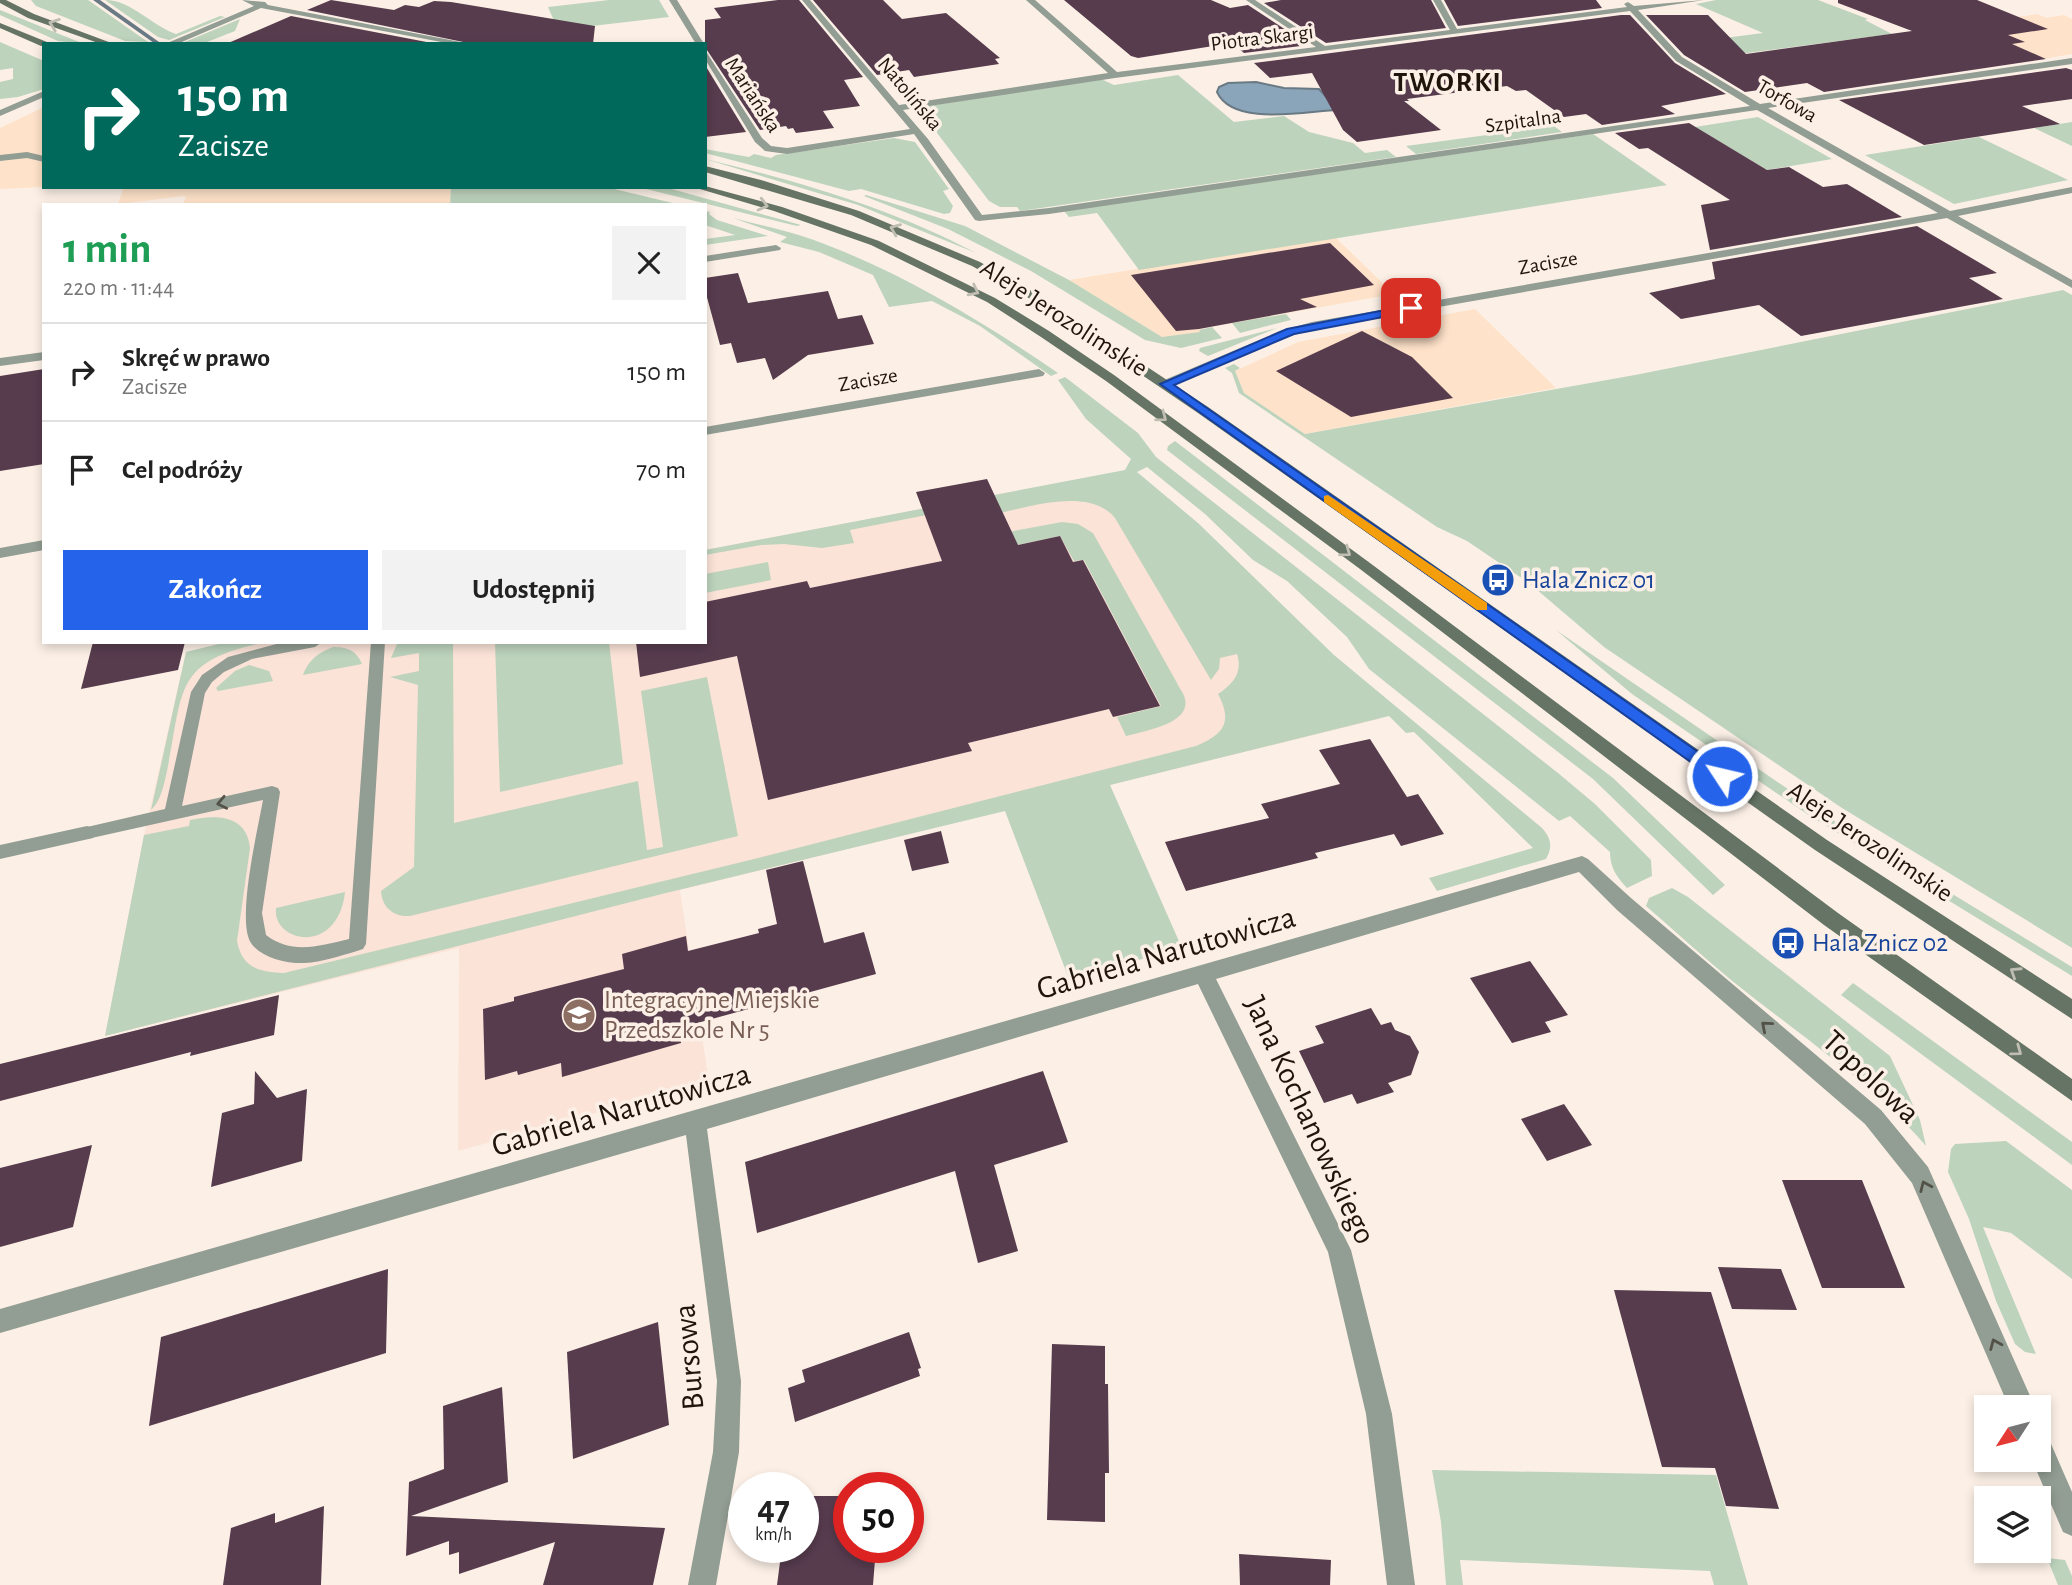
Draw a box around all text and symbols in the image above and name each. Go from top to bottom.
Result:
one-way arrow [48,18,60,32]
street label: Piotra Skargi [1210,21,1314,55]
street label: Mariańska [721,54,785,136]
street label: Natolińska [874,54,947,135]
district label: TWORKI [1393,69,1503,97]
icon: right [63,70,154,161]
text: 150 m [178,72,289,121]
street label: Torfowa [1753,76,1821,127]
street label: Szpitalna [1484,105,1563,137]
text: Zacisze [178,130,269,162]
one-way arrow [757,197,769,211]
one-way arrow [890,223,902,237]
button: close [612,226,686,300]
text: 1 min [63,228,152,270]
street label: Zacisze [1517,247,1579,279]
street label: Aleje Jerozolimskie [976,254,1152,382]
text: 220 m · 11:44 [63,277,174,300]
pin [1381,278,1441,338]
one-way arrow [966,283,979,297]
icon: arrive [1392,289,1430,327]
text: Skręć w prawo [122,345,270,371]
icon: right [63,353,101,391]
text: 150 m [627,359,686,385]
street label: Zacisze [837,364,899,396]
text: Zacisze [122,376,187,399]
one-way arrow [1155,409,1167,422]
icon: arrive [63,451,101,489]
text: Cel podróży [122,457,242,483]
text: 70 m [636,457,686,483]
one-way arrow [1338,544,1350,557]
button: Zakończ [63,550,368,630]
button: Udostępnij [382,550,686,630]
bus stop icon: Hala Znicz 01 [1479,561,1517,599]
place label: Hala Znicz 01 [1522,567,1655,593]
position arrow [1685,739,1759,813]
street label: Aleje Jerozolimskie [1783,777,1957,907]
one-way arrow [216,795,228,810]
street label: Gabriela Narutowicza [1033,901,1299,1005]
bus stop icon: Hala Znicz 02 [1769,924,1807,962]
place label: Hala Znicz 02 [1812,930,1948,956]
one-way arrow [2010,968,2023,980]
place label: Integracyjne Miejskie Przedszkole Nr 5 [604,987,820,1043]
street label: Jana Kochanowskiego [1239,991,1381,1249]
school or university icon: Integracyjne Miejskie Przedszkole Nr 5 [560,996,598,1034]
one-way arrow [1762,1022,1775,1034]
street label: Topolowa [1816,1024,1926,1130]
one-way arrow [2009,1043,2022,1056]
street label: Gabriela Narutowicza [488,1058,754,1162]
one-way arrow [1919,1181,1933,1194]
street label: Bursowa [668,1303,710,1411]
one-way arrow [1989,1339,2003,1352]
north arrow [1974,1395,2051,1472]
map controls [1974,1395,2051,1563]
speed limit sign: 50 [833,1472,924,1563]
button: layers [1974,1486,2051,1563]
text: 47 [757,1491,790,1526]
text: km/h [755,1526,792,1544]

